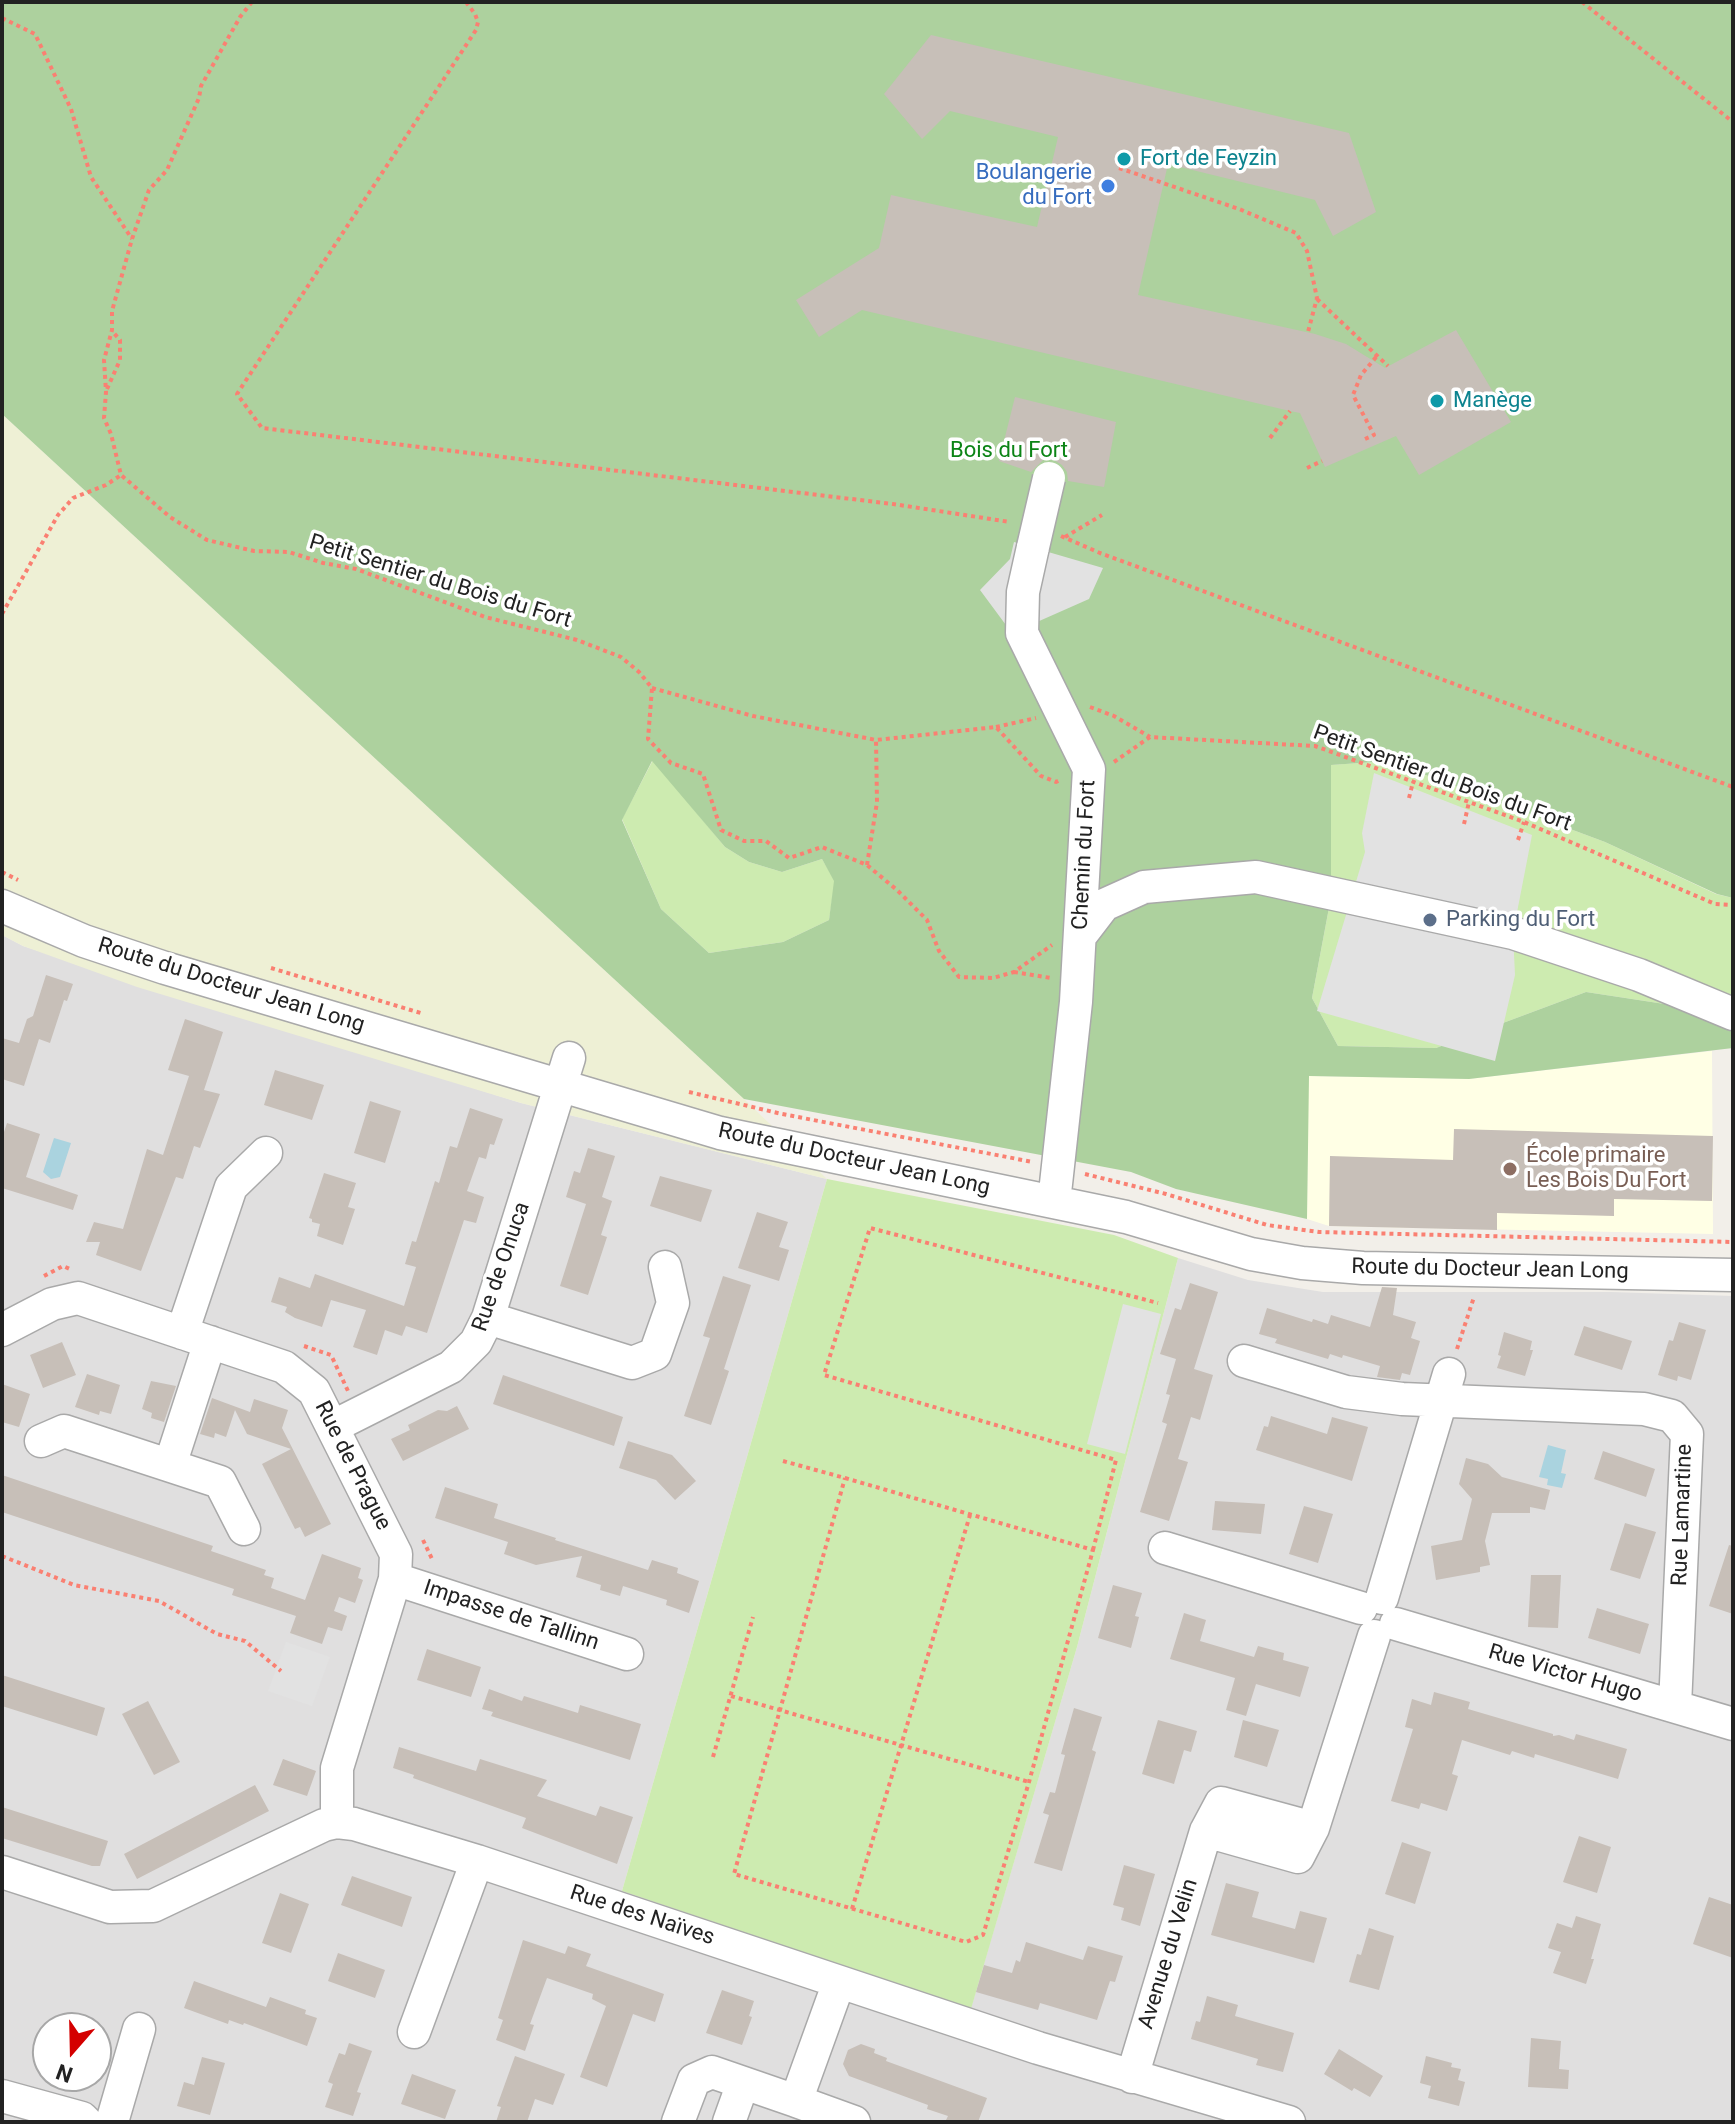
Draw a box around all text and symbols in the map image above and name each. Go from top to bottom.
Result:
place label: Fort de Feyzin [1140,146,1277,172]
marker: Fort de Feyzin [1115,150,1133,168]
place label: Boulangerie du Fort [976,160,1092,212]
marker: Boulangerie du Fort [1099,177,1117,195]
place label: Manège [1453,388,1532,414]
marker: Manège [1428,392,1446,410]
park label: Bois du Fort [950,438,1068,464]
street label: Petit Sentier du Bois du Fort [306,530,574,634]
street label: Petit Sentier du Bois du Fort [1309,720,1575,838]
street label: Chemin du Fort [1068,779,1102,931]
place label: Parking du Fort [1446,907,1595,933]
marker: Parking du Fort [1421,911,1439,929]
street label: Route du Docteur Jean Long [95,933,367,1039]
street label: Route du Docteur Jean Long [716,1118,992,1202]
place label: École primaire Les Bois Du Fort [1526,1143,1686,1194]
marker: École primaire Les Bois Du Fort [1501,1160,1519,1178]
street label: Rue de Onuca [468,1199,536,1335]
street label: Route du Docteur Jean Long [1351,1254,1629,1286]
street label: Rue de Prague [308,1397,396,1535]
street label: Rue Lamartine [1667,1443,1699,1587]
street label: Impasse de Tallinn [420,1575,602,1657]
street label: Rue Victor Hugo [1485,1639,1645,1709]
street label: Avenue du Velin [1134,1876,1204,2032]
street label: Rue des Naïves [566,1880,718,1952]
north arrow [32,2012,112,2092]
text: N [53,2059,76,2088]

